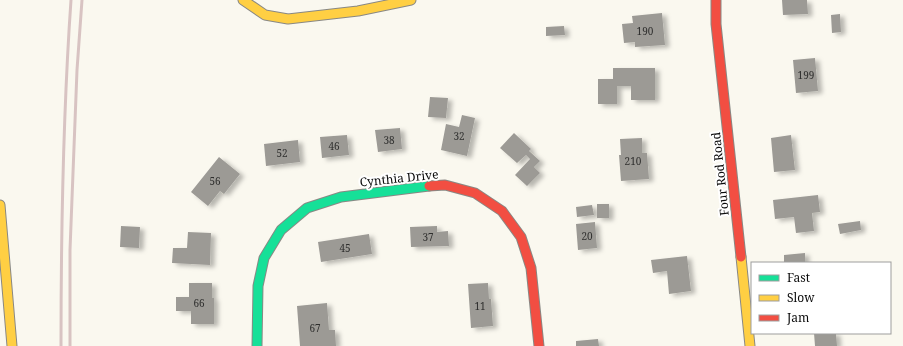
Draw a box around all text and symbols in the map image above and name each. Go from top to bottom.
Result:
house number: 190 [637,24,654,38]
house number: 199 [798,68,814,82]
house number: 32 [453,129,465,143]
street label: Four Rod Road [707,131,733,217]
house number: 38 [383,133,395,147]
house number: 46 [328,139,340,153]
house number: 52 [276,146,288,160]
house number: 210 [625,154,642,168]
street label: Cynthia Drive [359,165,439,191]
house number: 56 [209,174,221,188]
house number: 20 [581,229,593,243]
house number: 37 [422,230,434,244]
house number: 45 [339,241,351,255]
legend [751,262,891,334]
text: Fast [787,269,810,286]
text: Slow [787,289,815,306]
house number: 66 [193,296,205,310]
house number: 11 [474,299,486,313]
text: Jam [786,309,809,326]
house number: 67 [309,321,321,335]

